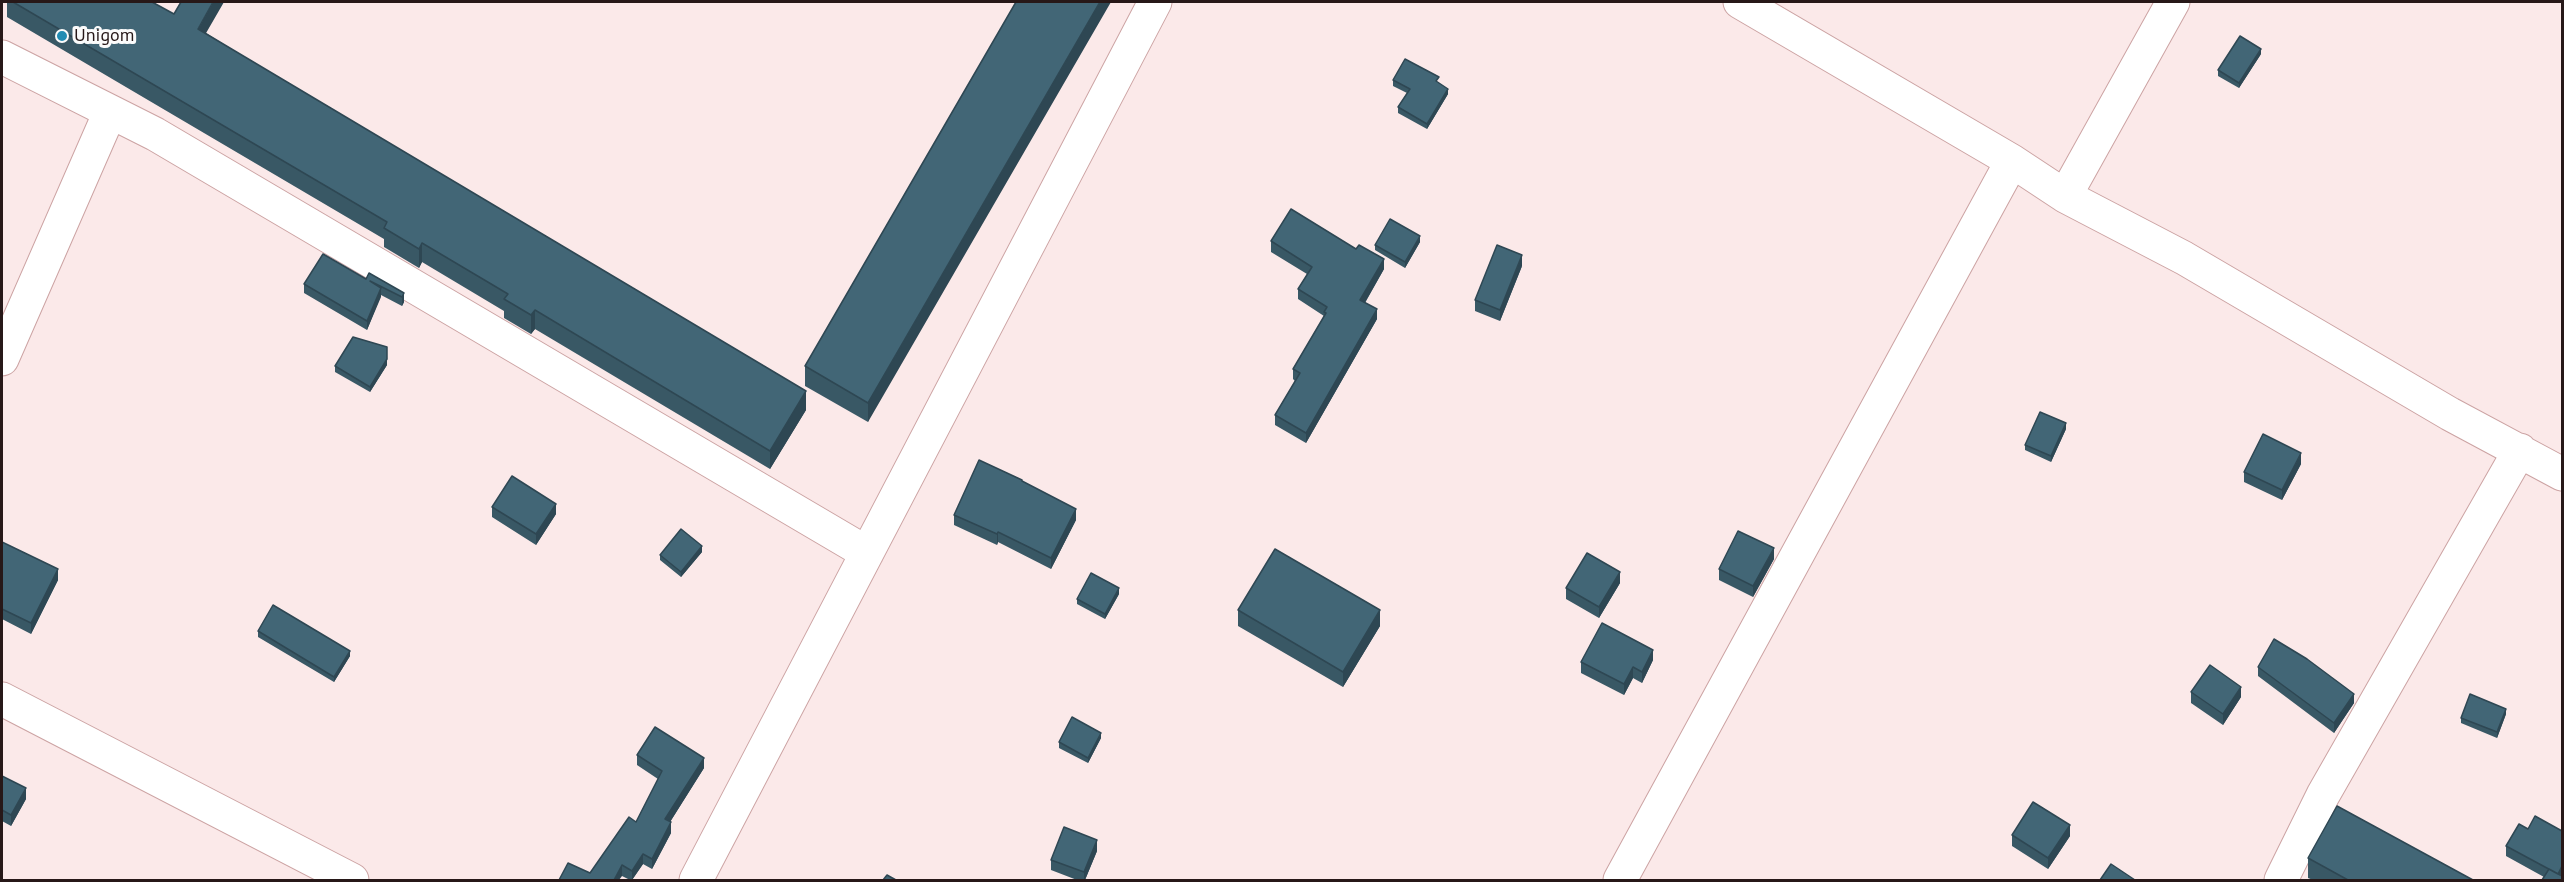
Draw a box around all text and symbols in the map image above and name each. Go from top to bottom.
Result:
place label: Unigom [74,25,134,47]
marker: Unigom [55,29,69,43]

